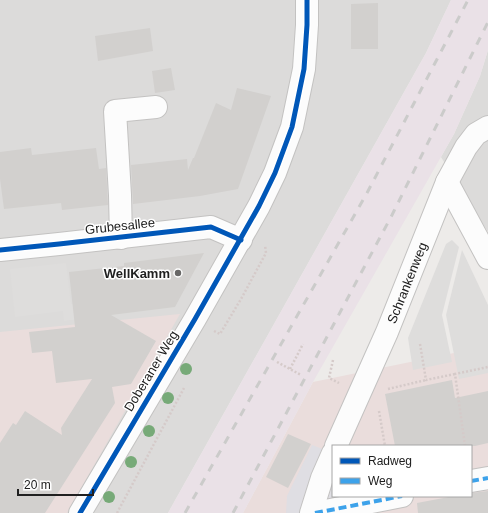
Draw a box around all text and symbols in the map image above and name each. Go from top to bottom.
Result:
street label: Grubesallee [84,215,156,237]
street label: Schrankenweg [384,240,430,325]
place label: WellKamm [104,266,170,281]
marker: WellKamm [173,268,183,278]
street label: Doberaner Weg [121,328,181,414]
legend [332,445,472,497]
text: Radweg [368,454,412,468]
scale bar [18,471,93,497]
text: Weg [368,474,392,488]
text: 20 m [24,478,51,492]

